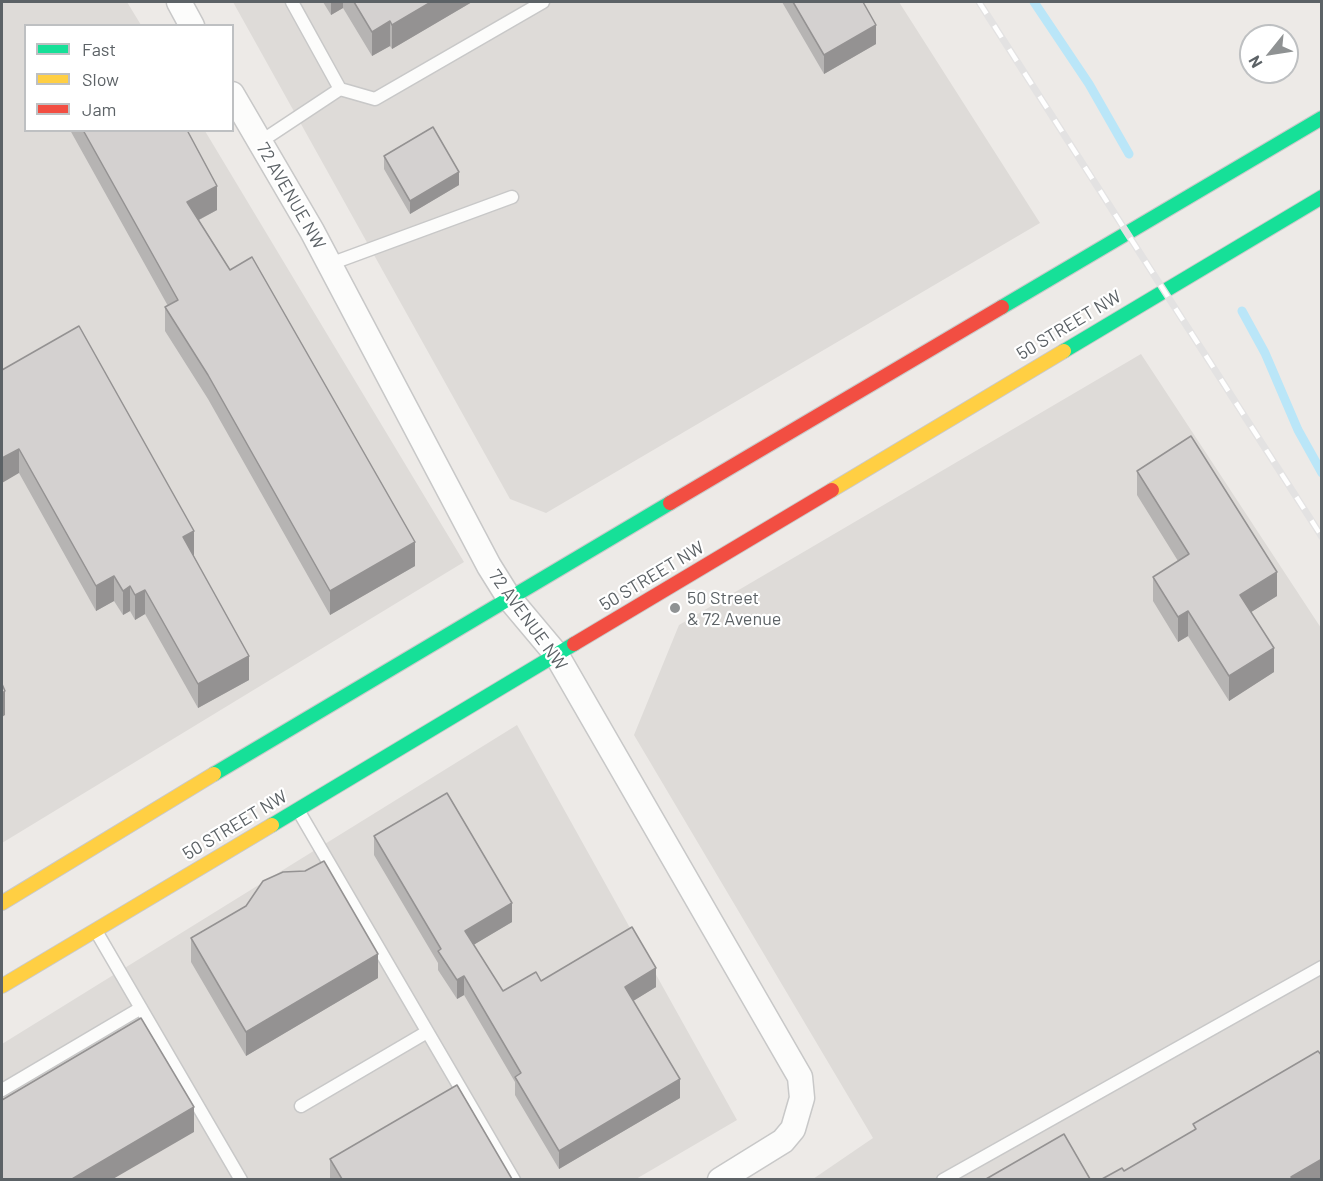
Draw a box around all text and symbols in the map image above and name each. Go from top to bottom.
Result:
legend [24,24,234,132]
north arrow [1239,24,1299,84]
text: Fast [82,38,116,60]
text: N [1244,53,1266,72]
text: Slow [82,68,119,90]
text: Jam [82,98,116,120]
street label: 72 AVENUE NW [252,139,330,253]
street label: 50 STREET NW [1013,285,1125,365]
street label: 50 STREET NW [596,536,708,616]
street label: 72 AVENUE NW [484,565,572,675]
place label: 50 Street & 72 Avenue [687,587,781,630]
marker: 50 Street & 72 Avenue [668,601,682,615]
street label: 50 STREET NW [179,785,291,865]

